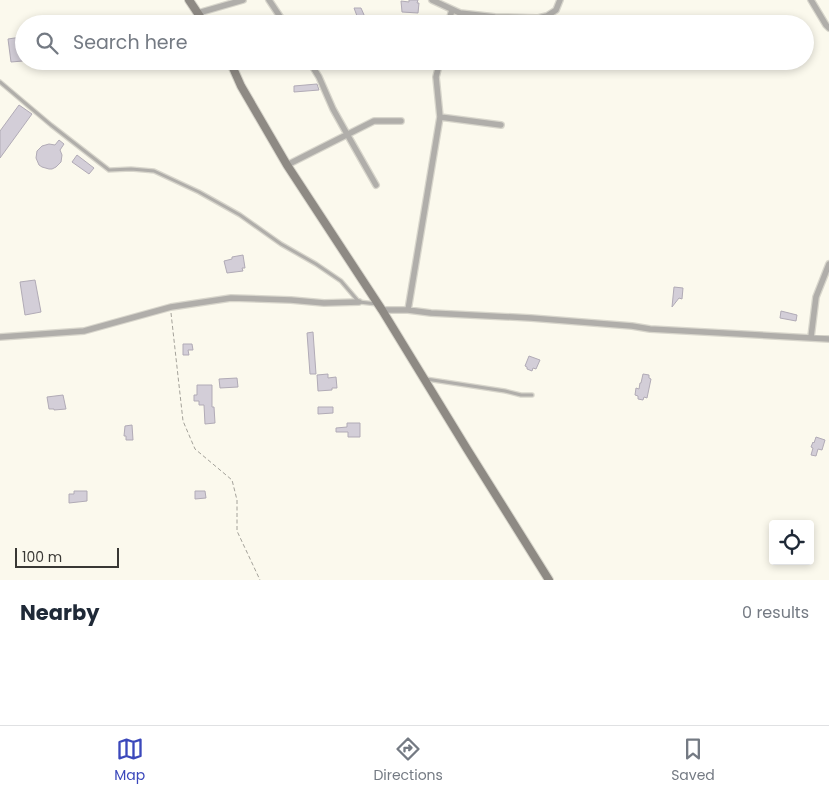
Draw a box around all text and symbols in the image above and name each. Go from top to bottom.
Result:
search box [15,15,814,70]
icon: search [33,29,61,57]
text: Search here [73,29,187,56]
map controls [769,520,814,565]
button: locate [769,520,814,565]
scale bar [15,545,119,568]
text: 100 m [22,547,62,567]
text: Nearby [20,598,100,627]
text: 0 results [742,601,809,624]
tab: Map [114,735,145,786]
tab: Directions [373,735,443,786]
tab: Saved [671,735,715,786]

